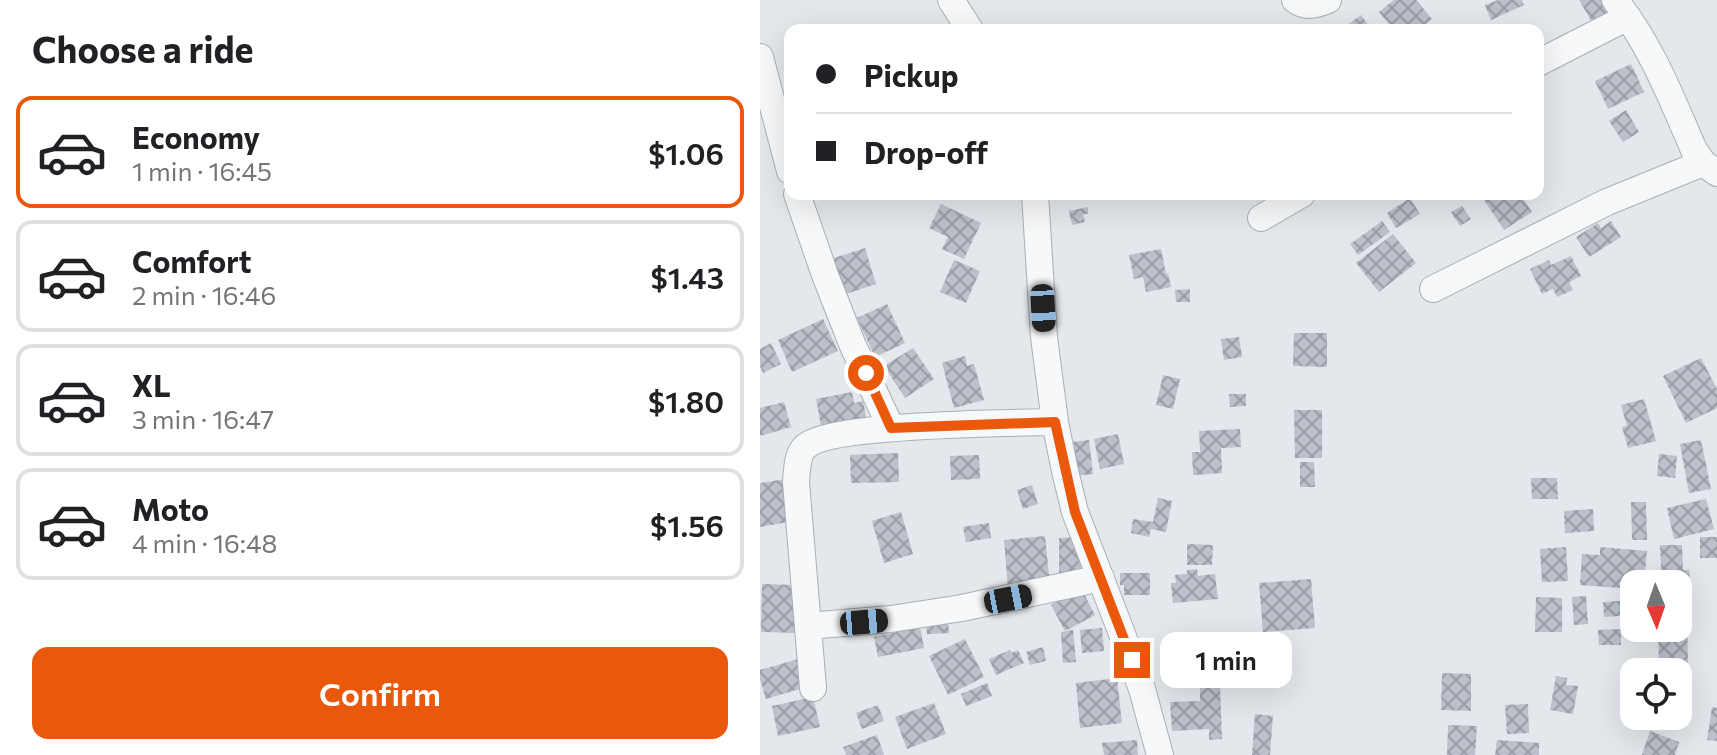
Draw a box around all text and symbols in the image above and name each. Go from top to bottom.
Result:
text: Choose a ride [32,26,253,70]
text: Pickup [864,56,958,93]
icon: car [36,116,108,188]
text: Economy [132,118,260,155]
text: Drop-off [864,133,988,170]
text: $1.06 [648,134,724,171]
text: 1 min · 16:45 [132,155,272,186]
icon: car [36,240,108,312]
text: Comfort [132,242,251,279]
text: $1.43 [651,258,724,295]
text: 2 min · 16:46 [132,279,276,310]
car [1030,283,1056,333]
route start [848,355,884,391]
icon: car [36,364,108,436]
text: XL [132,366,171,403]
text: $1.80 [648,382,724,419]
text: 3 min · 16:47 [132,403,274,434]
icon: car [36,488,108,560]
text: Moto [132,490,209,527]
text: $1.56 [650,506,724,543]
text: 4 min · 16:48 [132,527,277,558]
north arrow [1620,570,1692,642]
map controls [1620,570,1692,730]
car [982,583,1034,615]
car [839,608,889,636]
callout: 1 min [1160,632,1292,688]
route end [1114,642,1150,678]
text: 1 min [1195,644,1257,675]
button: Confirm [32,647,728,739]
button: locate [1620,658,1692,730]

